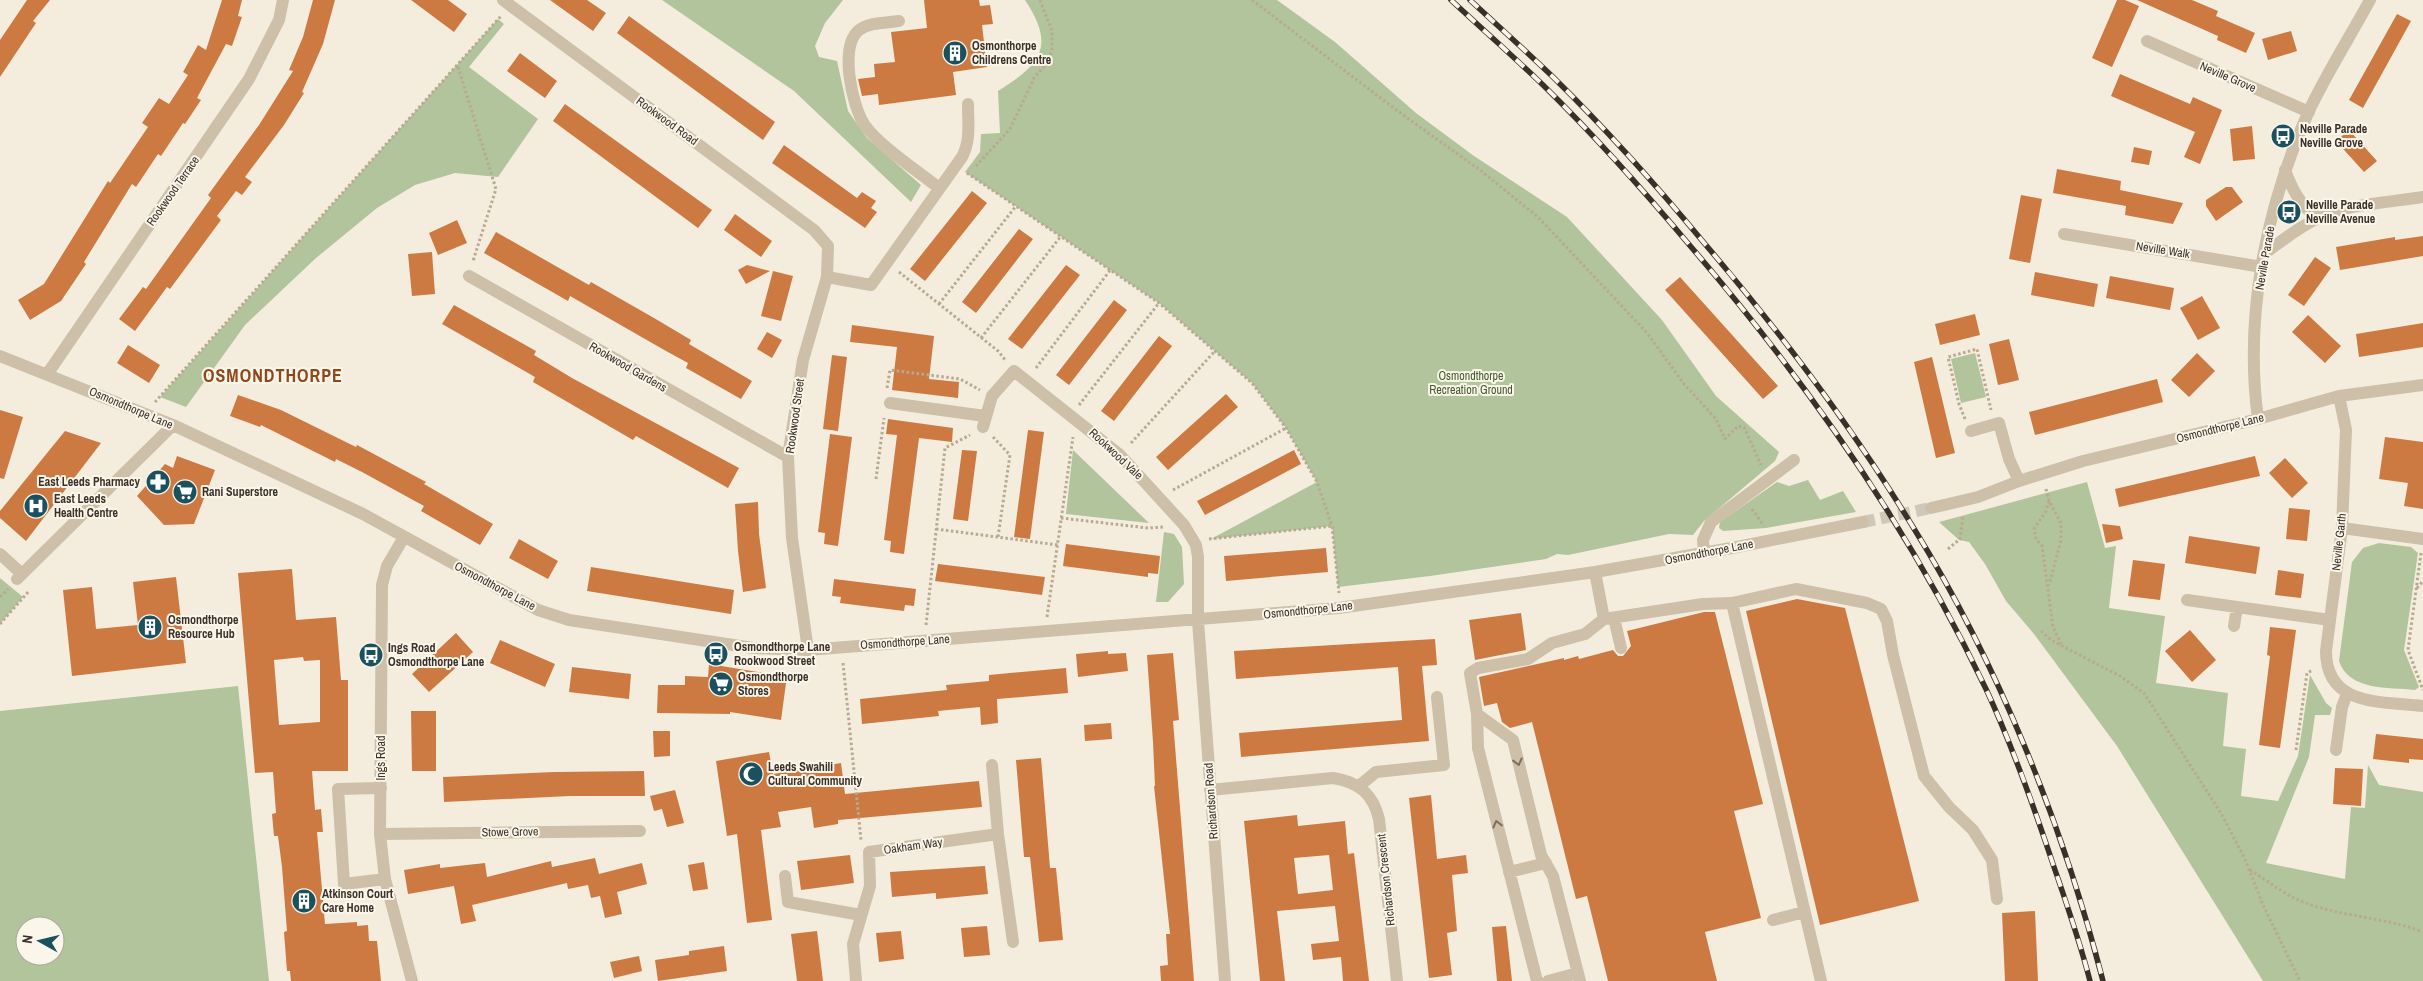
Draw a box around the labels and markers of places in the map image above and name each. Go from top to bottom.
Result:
place label: Osmonthorpe Childrens Centre [972,38,1052,68]
building icon: Osmonthorpe Childrens Centre [942,40,968,66]
place label: Neville Parade Neville Grove [2300,121,2368,151]
bus stop icon: Neville Parade Neville Grove [2270,123,2296,149]
place label: Neville Parade Neville Avenue [2306,197,2376,227]
bus stop icon: Neville Parade Neville Avenue [2276,199,2302,225]
pharmacy icon: East Leeds Pharmacy [145,469,171,495]
place label: East Leeds Pharmacy [38,474,141,490]
supermarket icon: Rani Superstore [172,479,198,505]
place label: Rani Superstore [202,484,279,500]
place label: East Leeds Health Centre [54,491,119,521]
hospital icon: East Leeds Health Centre [23,493,49,519]
place label: Osmondthorpe Resource Hub [168,612,239,642]
building icon: Osmondthorpe Resource Hub [137,614,163,640]
place label: Osmondthorpe Lane Rookwood Street [734,639,831,669]
place label: Ings Road Osmondthorpe Lane [388,640,485,670]
bus stop icon: Osmondthorpe Lane Rookwood Street [703,641,729,667]
bus stop icon: Ings Road Osmondthorpe Lane [358,642,384,668]
place label: Osmondthorpe Stores [738,669,809,699]
supermarket icon: Osmondthorpe Stores [708,671,734,697]
place label: Leeds Swahili Cultural Community [768,759,863,789]
mosque icon: Leeds Swahili Cultural Community [738,761,764,787]
place label: Atkinson Court Care Home [322,886,394,916]
building icon: Atkinson Court Care Home [291,888,317,914]

